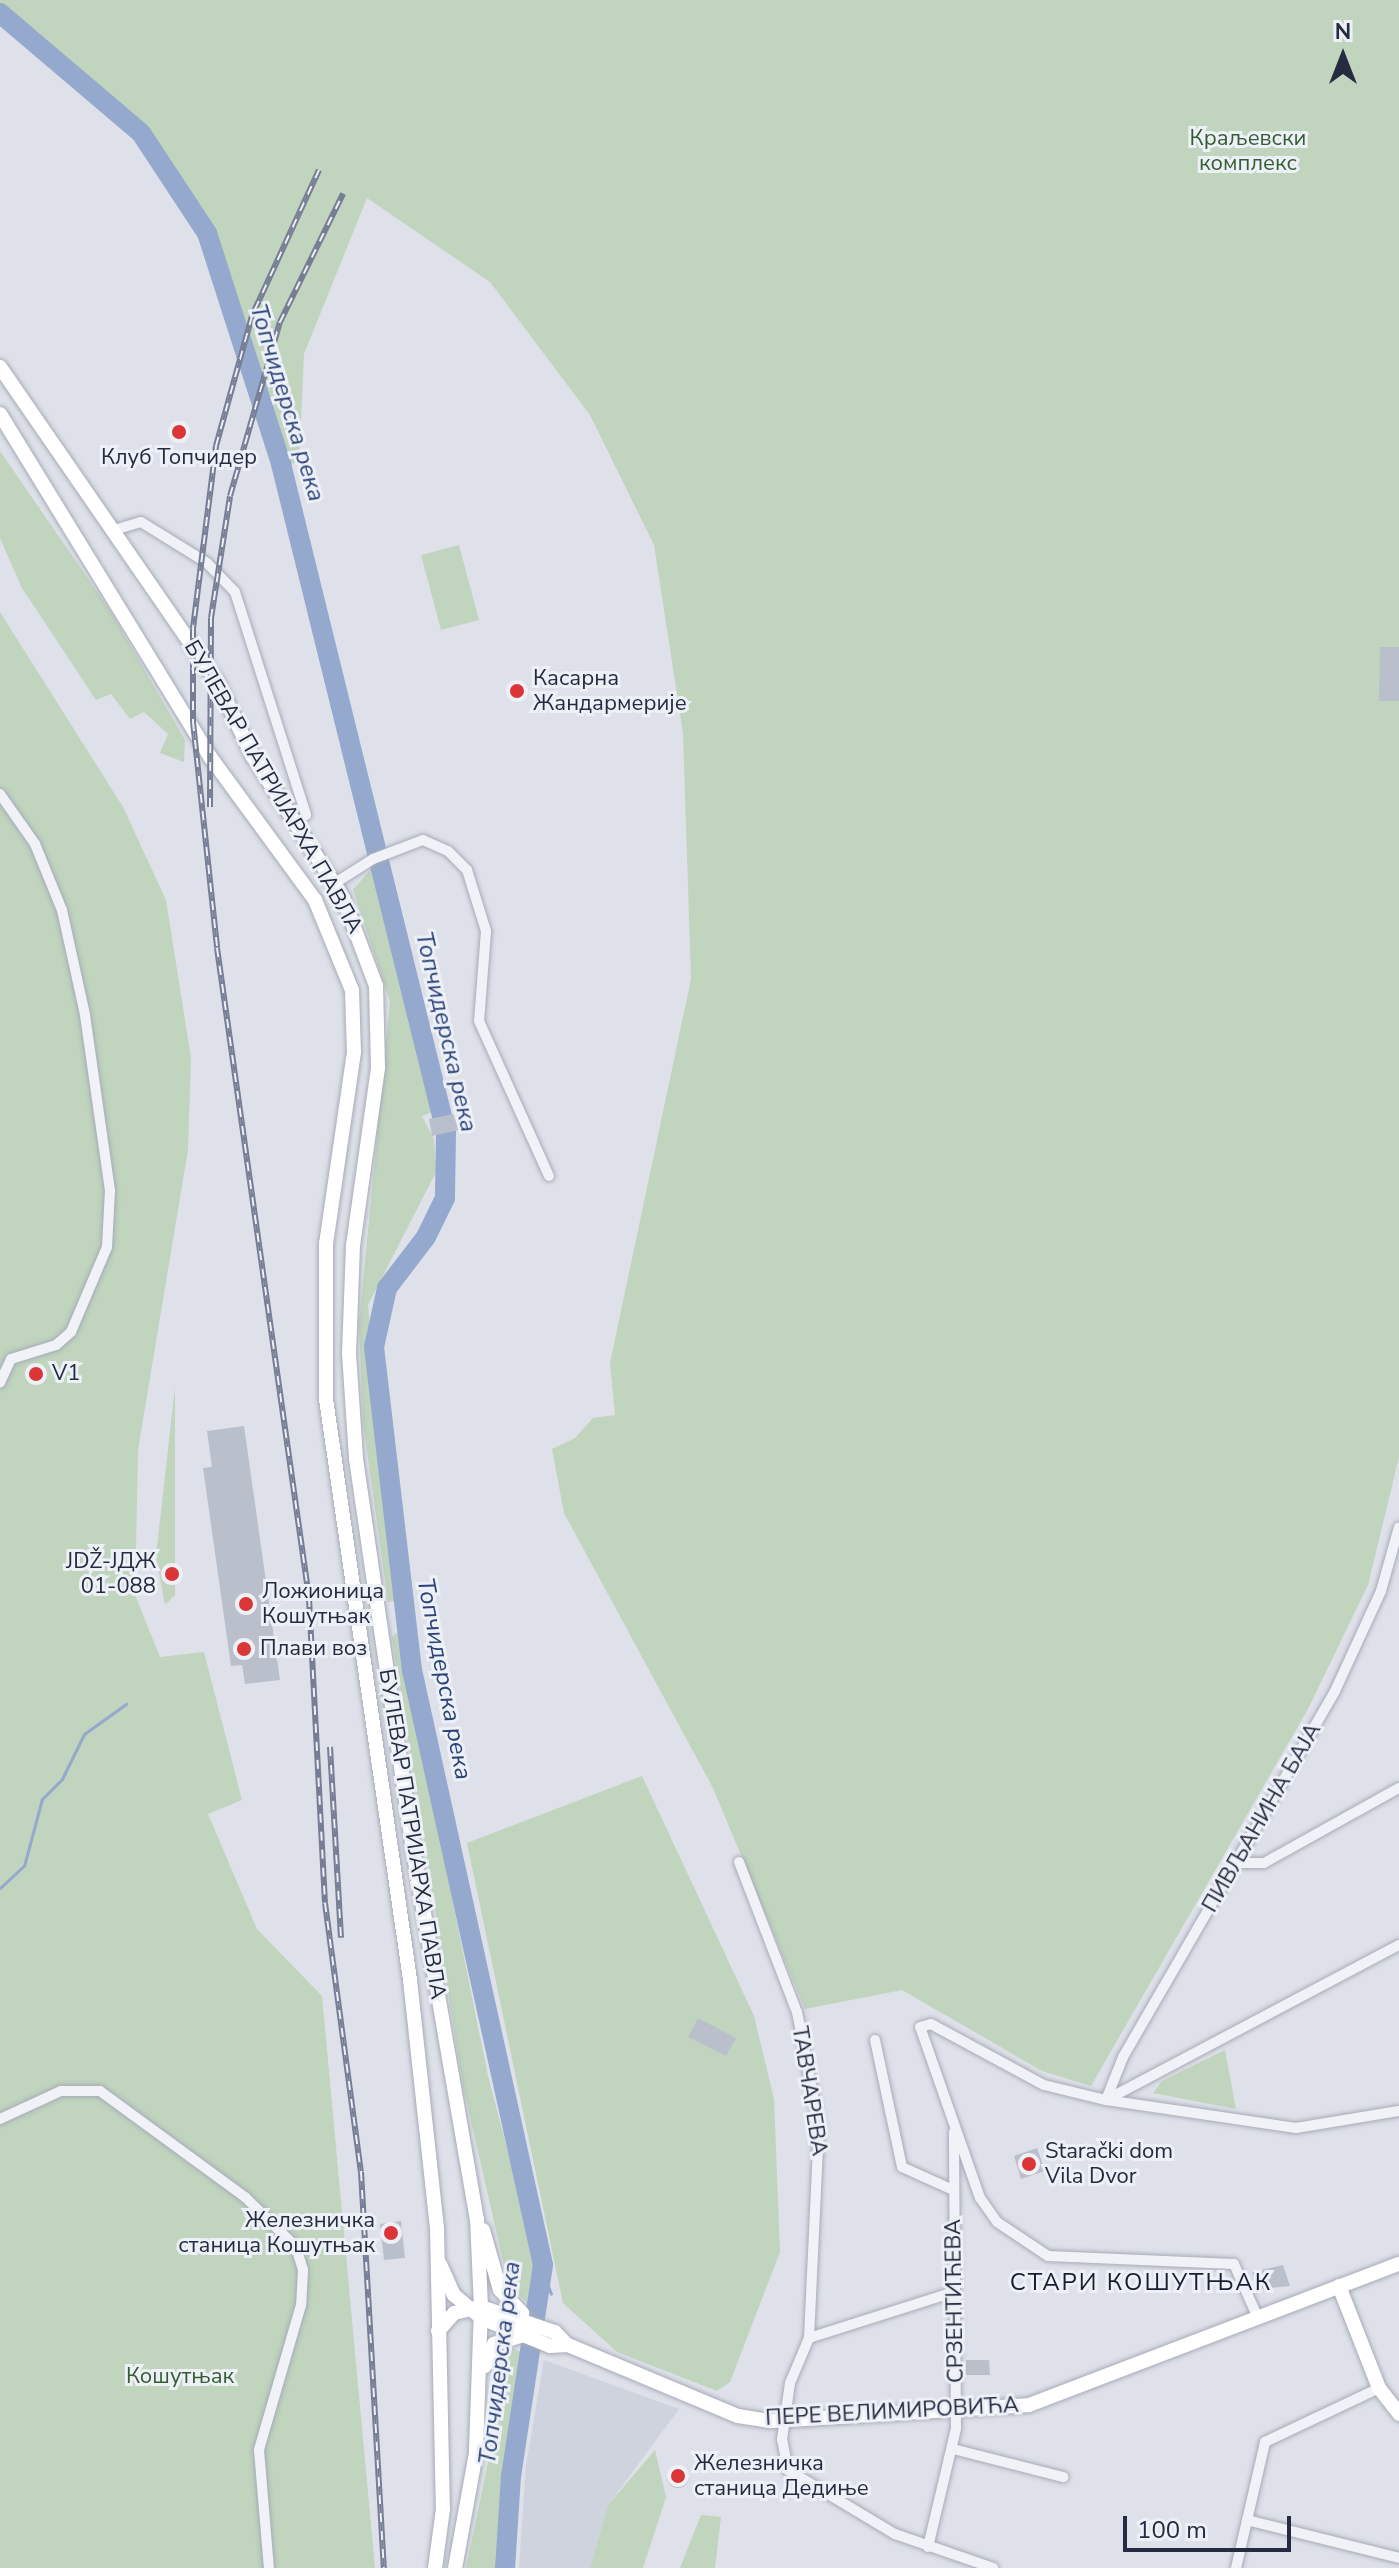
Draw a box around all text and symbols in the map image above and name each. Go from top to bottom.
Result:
north arrow [1303,16,1383,96]
text: N [1335,17,1351,47]
park label: Краљевски комплекс [1190,125,1306,176]
water label: Топчидерска река [243,301,331,505]
marker: Клуб Топчидер [170,423,188,441]
place label: Клуб Топчидер [101,445,257,471]
street label: БУЛЕВАР ПАТРИЈАРХА ПАВЛА [178,636,368,938]
place label: Касарна Жандармерије [533,665,687,716]
marker: Касарна Жандармерије [508,682,526,700]
water label: Топчидерска река [409,929,483,1135]
place label: V1 [52,1361,80,1387]
marker: V1 [27,1365,45,1383]
place label: JDŽ-JДЖ 01-088 [66,1548,156,1600]
marker: JDŽ-JДЖ 01-088 [163,1565,181,1583]
water label: Топчидерска река [410,1576,478,1782]
place label: Ложионица Кошутњак [262,1578,384,1630]
marker: Ложионица Кошутњак [237,1595,255,1613]
place label: Плави воз [260,1636,367,1662]
marker: Плави воз [235,1640,253,1658]
street label: БУЛЕВАР ПАТРИЈАРХА ПАВЛА [373,1667,451,2001]
street label: ПИВЉАНИНА БАЈА [1197,1719,1327,1917]
street label: ТАВЧАРЕВА [786,2024,832,2158]
place label: Starački dom Vila Dvor [1045,2138,1173,2190]
marker: Starački dom Vila Dvor [1020,2155,1038,2173]
place label: Железничка станица Кошутњак [178,2207,375,2258]
street label: СРЗЕНТИЋЕВА [940,2219,970,2383]
marker: Железничка станица Кошутњак [382,2224,400,2242]
water label: Топчидерска река [473,2260,527,2466]
district label: СТАРИ КОШУТЊАК [1010,2269,1272,2297]
park label: Кошутњак [126,2364,234,2390]
street label: ПЕРЕ ВЕЛИМИРОВИЋА [765,2392,1019,2432]
place label: Железничка станица Дедиње [694,2450,869,2502]
marker: Железничка станица Дедиње [669,2467,687,2485]
scale bar [1127,2500,1295,2550]
text: 100 m [1137,2514,1207,2546]

